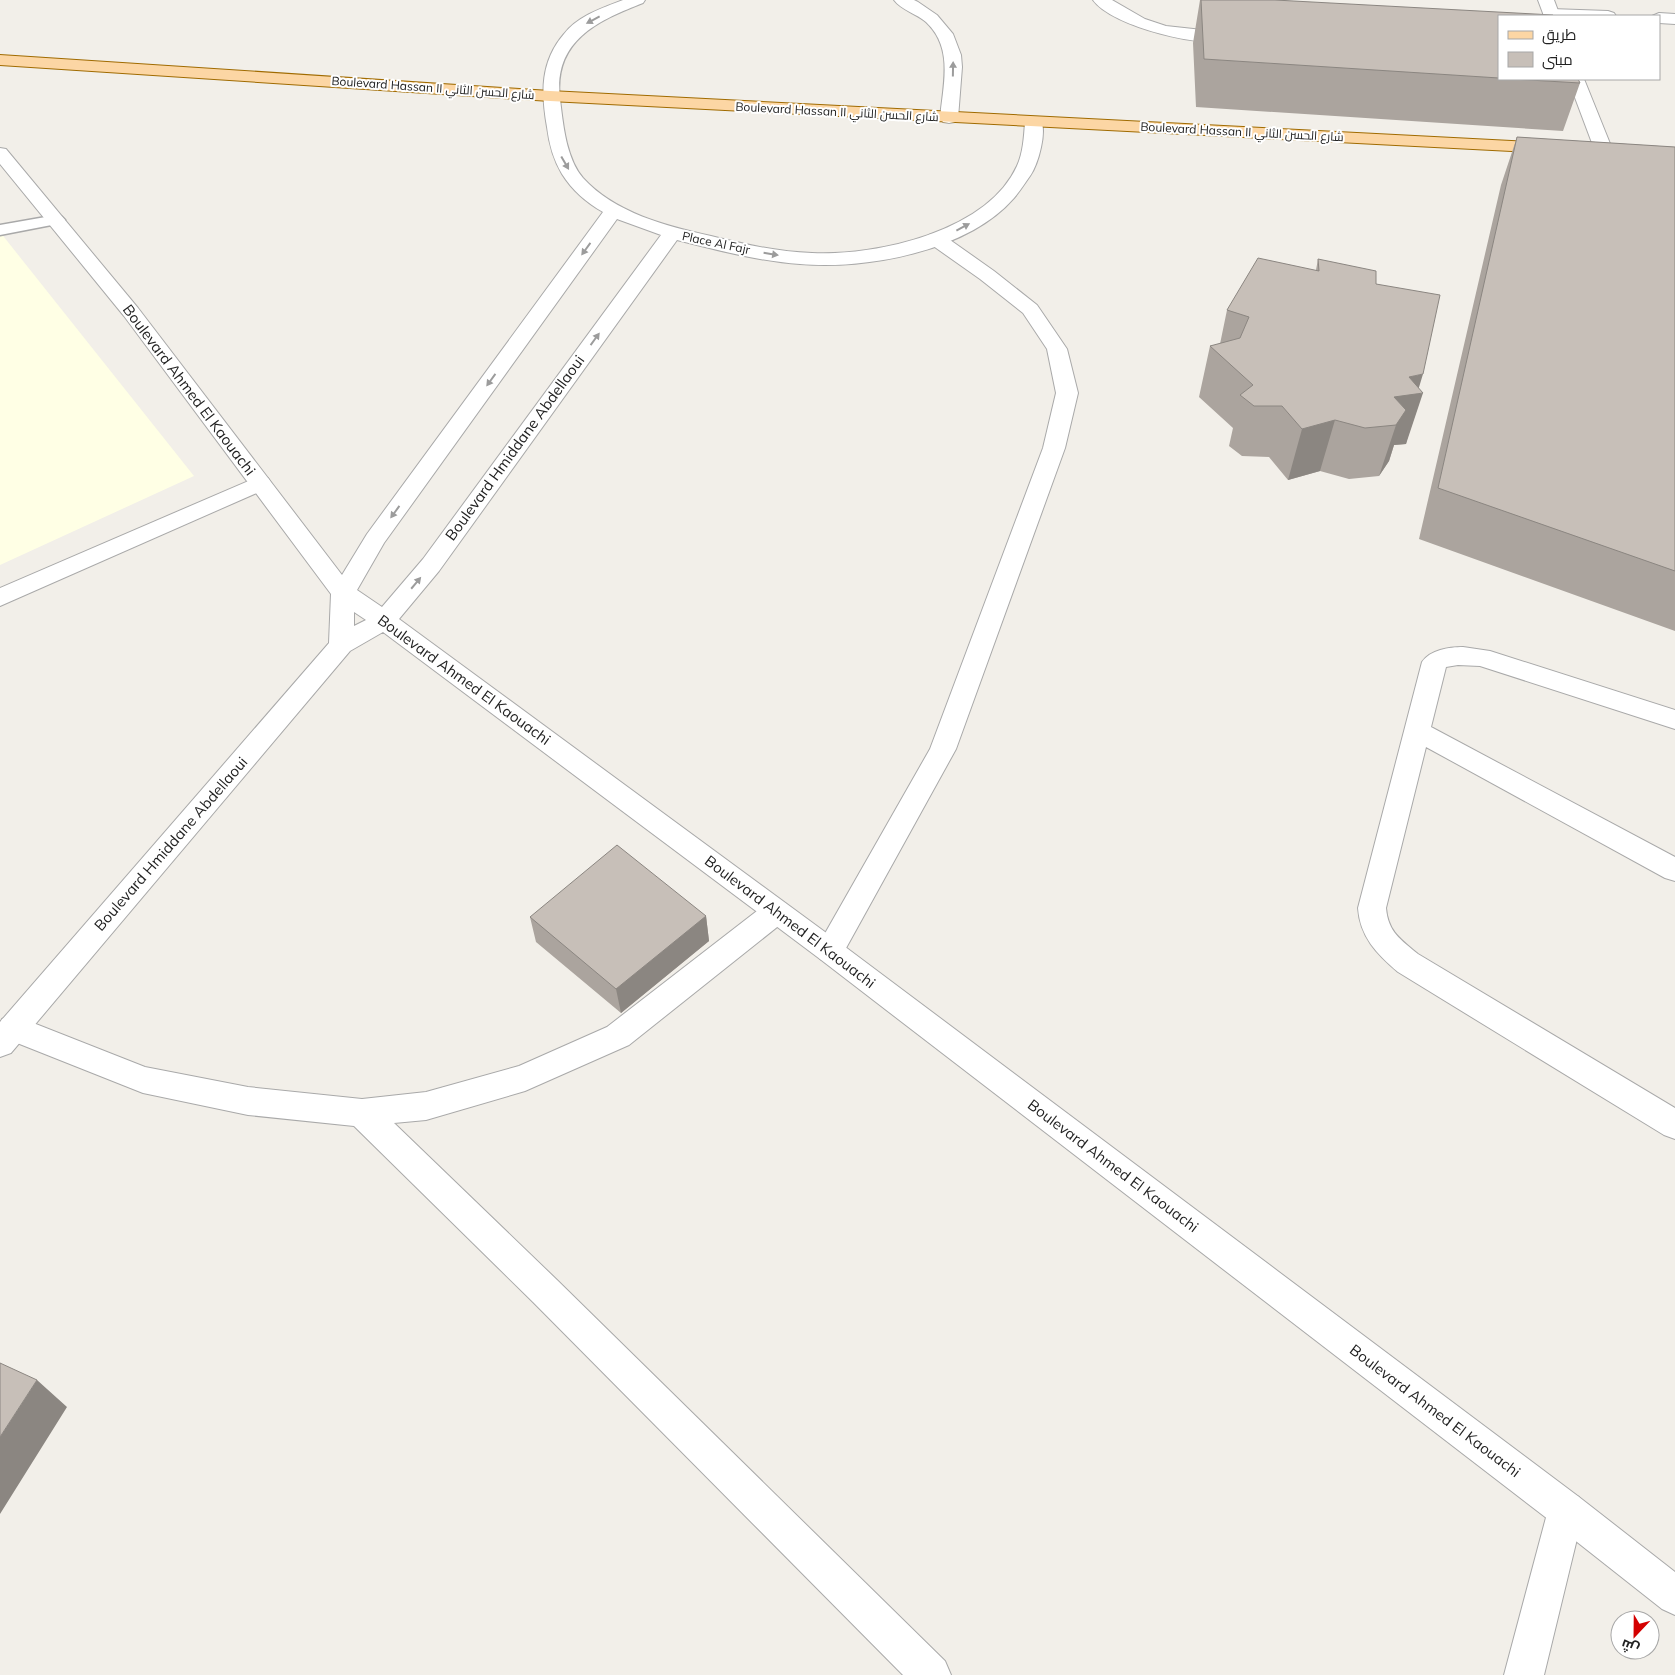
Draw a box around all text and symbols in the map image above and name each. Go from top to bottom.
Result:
legend [1498,15,1660,80]
one-way arrow [586,16,600,24]
text: طريق [1542,25,1576,45]
text: مبنى [1542,50,1573,70]
one-way arrow [949,61,957,77]
street label: Boulevard Hassan II شارع الحسن الثاني [331,73,535,105]
street label: Boulevard Hassan II شارع الحسن الثاني [735,99,939,127]
street label: Boulevard Hassan II شارع الحسن الثاني [1140,119,1344,147]
one-way arrow [561,156,569,171]
one-way arrow [956,222,969,231]
street label: Place Al Fajr [681,228,752,257]
one-way arrow [581,242,591,256]
one-way arrow [763,251,779,259]
street label: Boulevard Ahmed El Kaouachi [119,301,260,479]
one-way arrow [590,332,600,346]
street label: Boulevard Hmiddane Abdellaoui [441,351,588,544]
one-way arrow [485,373,496,386]
one-way arrow [390,505,400,519]
one-way arrow [410,577,421,590]
street label: Boulevard Ahmed El Kaouachi [374,610,554,749]
street label: Boulevard Hmiddane Abdellaoui [90,753,251,935]
street label: Boulevard Ahmed El Kaouachi [701,851,879,992]
street label: Boulevard Ahmed El Kaouachi [1024,1095,1202,1236]
street label: Boulevard Ahmed El Kaouachi [1346,1340,1524,1481]
north arrow [1610,1610,1660,1660]
text: ش [1618,1635,1642,1659]

